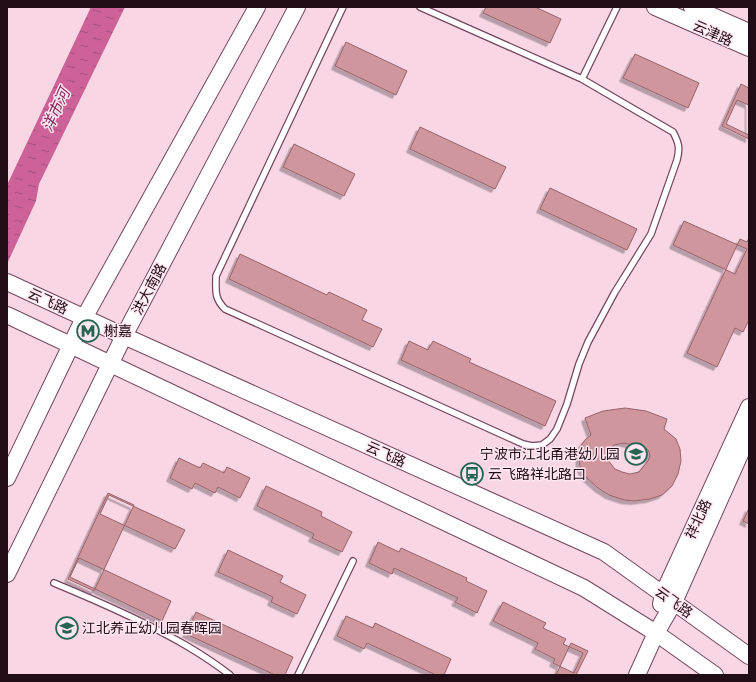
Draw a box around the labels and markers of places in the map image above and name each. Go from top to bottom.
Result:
metro station icon: 榭嘉 [75,318,101,344]
place label: 榭嘉 [104,322,132,340]
school or university icon: 宁波市江北甬港幼儿园 [623,441,649,467]
place label: 宁波市江北甬港幼儿园 [480,445,620,463]
bus stop icon: 云飞路祥北路口 [459,461,485,487]
place label: 云飞路祥北路口 [488,465,586,483]
school or university icon: 江北养正幼儿园春晖园 [54,615,80,641]
place label: 江北养正幼儿园春晖园 [82,619,222,637]

